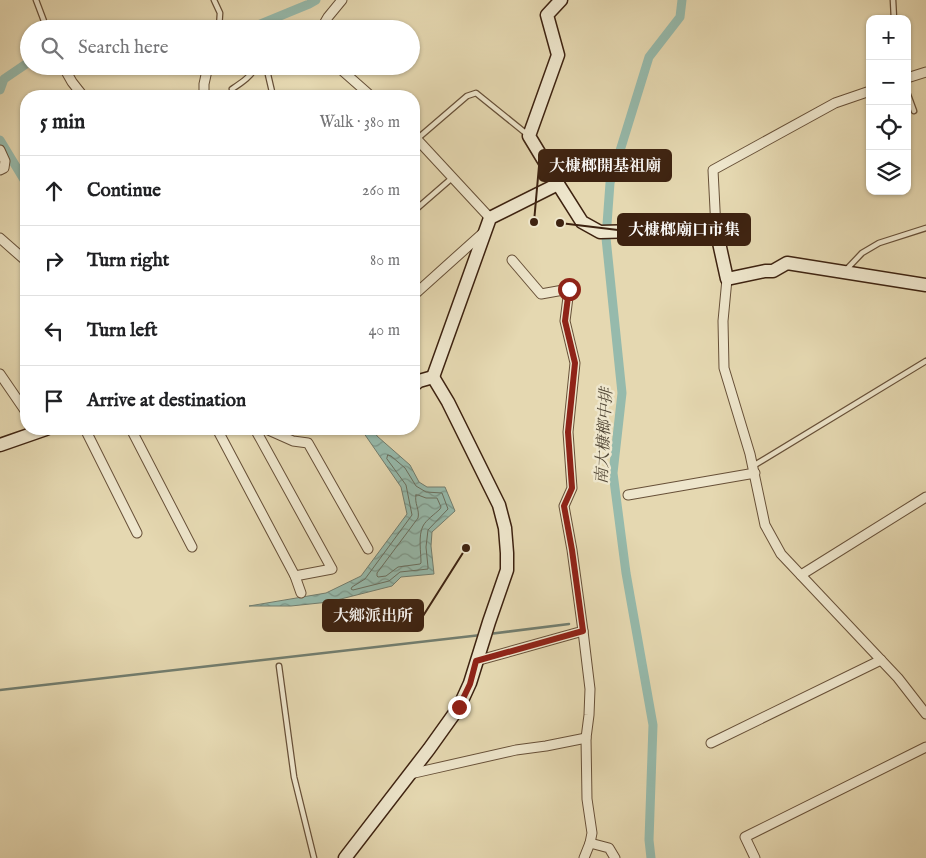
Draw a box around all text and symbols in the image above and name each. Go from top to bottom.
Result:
map controls [866,15,911,195]
button: + [866,15,911,60]
search box [20,20,420,75]
icon: search [38,34,66,62]
text: Search here [78,36,169,60]
button: − [866,60,911,105]
button: locate [866,105,911,150]
text: 5 min [40,109,85,136]
text: Walk · 380 m [319,113,400,133]
callout: 大槺榔開基祖廟 [539,150,671,181]
button: layers [866,150,911,195]
text: 大槺榔開基祖廟 [549,156,661,177]
icon: ahead [40,177,68,205]
text: Continue [87,179,161,203]
text: 260 m [362,181,400,201]
callout: 大槺榔廟口市集 [618,214,750,245]
text: 大槺榔廟口市集 [628,220,740,241]
icon: right [40,247,68,275]
text: Turn right [87,249,169,273]
text: 80 m [370,251,400,271]
route start [558,278,581,301]
icon: left [40,317,68,345]
text: Turn left [87,319,158,343]
text: 40 m [368,321,400,341]
water label: 南大槺榔中排 [592,386,618,485]
icon: arrive [40,387,68,415]
text: Arrive at destination [87,389,246,413]
callout: 大鄉派出所 [323,600,423,631]
text: 大鄉派出所 [333,607,413,627]
route end [448,696,471,719]

